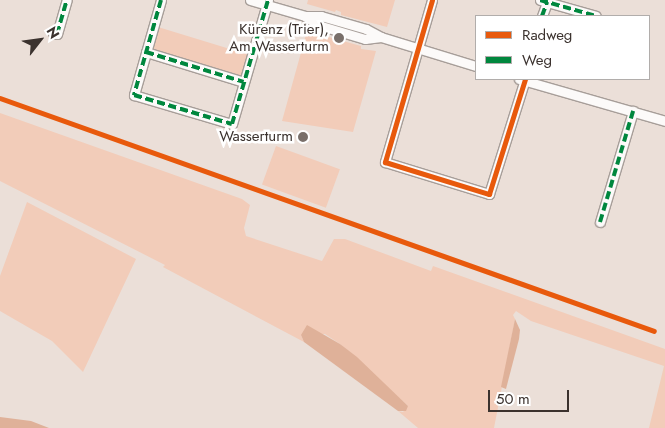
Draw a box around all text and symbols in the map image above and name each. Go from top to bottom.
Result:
north arrow [15,15,65,65]
legend [475,15,650,80]
place label: Kürenz (Trier), Am Wasserturm [229,20,329,55]
text: N [42,23,64,42]
text: Radweg [522,24,572,46]
marker: Kürenz (Trier), Am Wasserturm [333,32,345,44]
text: Weg [522,49,552,71]
place label: Wasserturm [219,128,293,146]
marker: Wasserturm [297,131,309,143]
scale bar [490,380,571,412]
text: 50 m [496,388,530,410]

